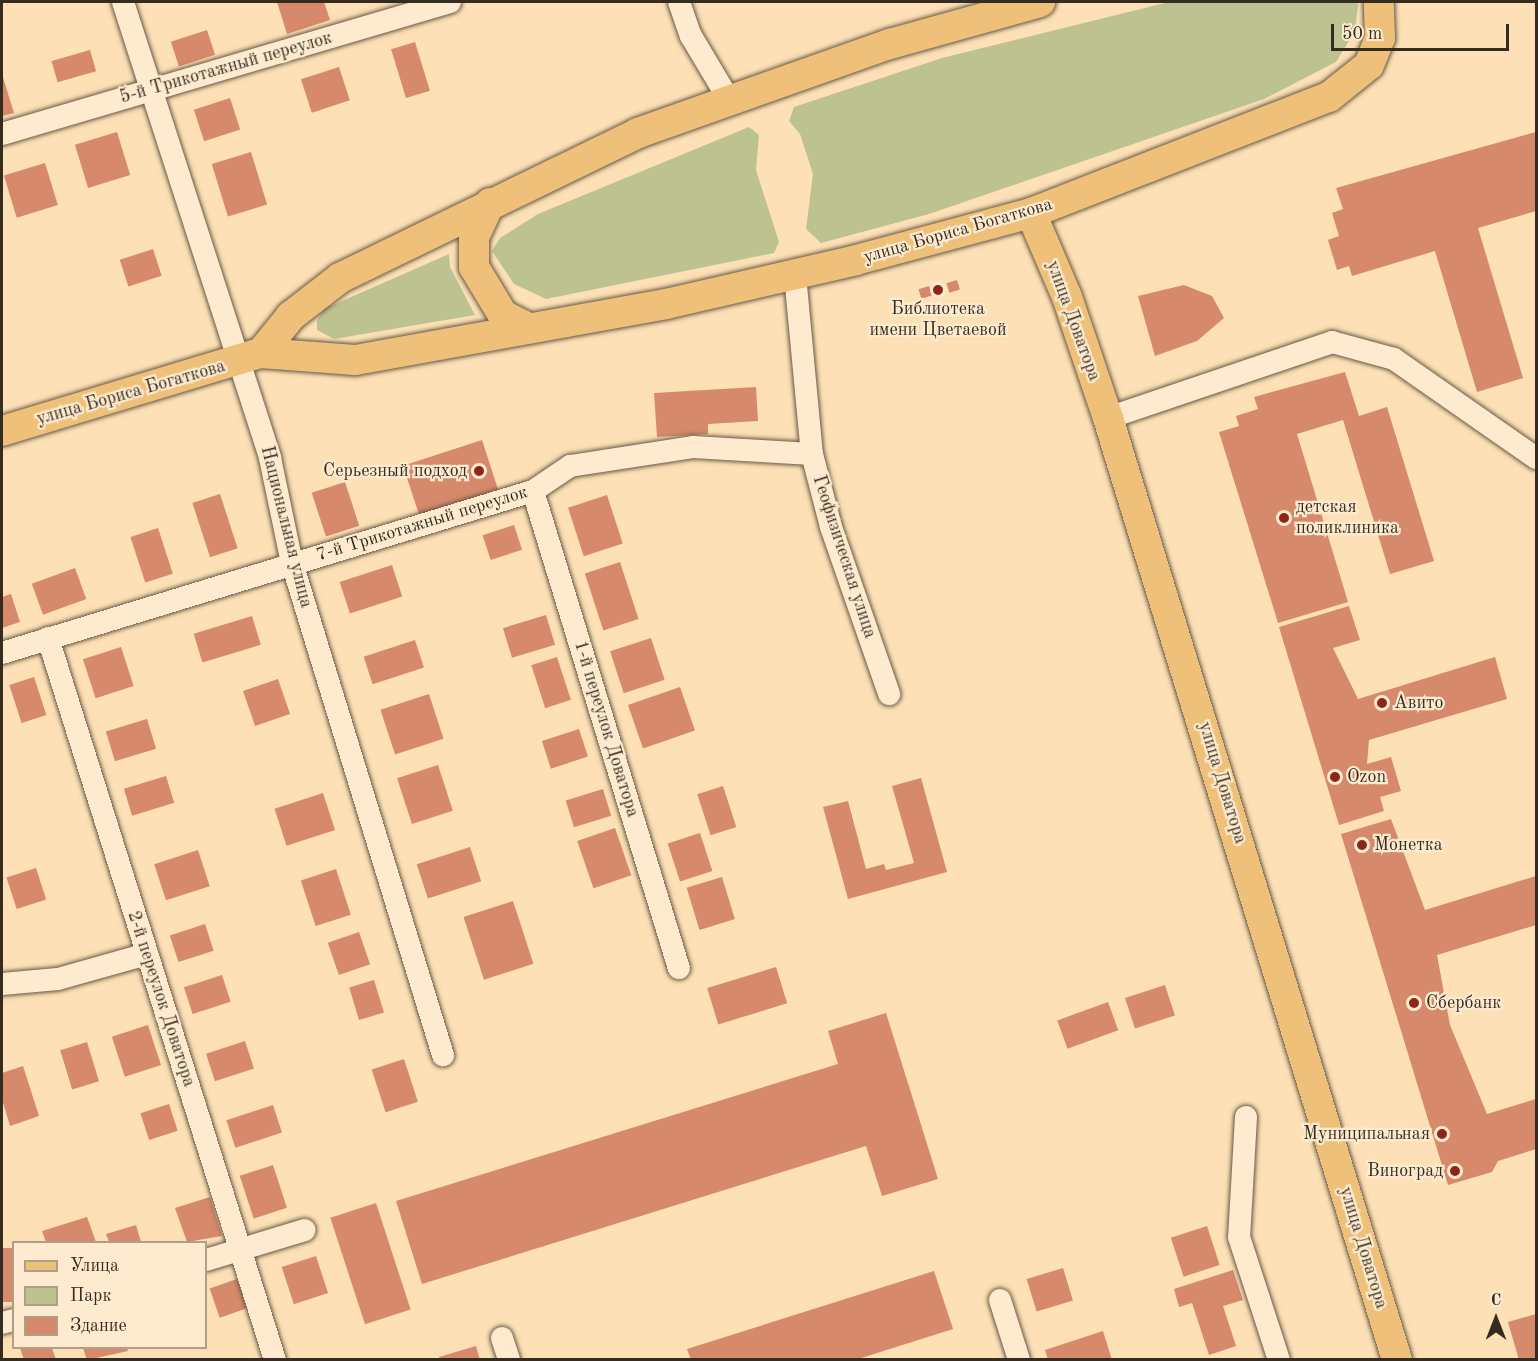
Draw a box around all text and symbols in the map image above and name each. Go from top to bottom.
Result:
scale bar [1334,12,1512,50]
text: 50 m [1342,25,1382,43]
street label: 5-й Трикотажный переулок [117,27,335,109]
street label: улица Бориса Богаткова [861,194,1055,268]
street label: улица Доватора [1041,258,1105,384]
marker: Библиотека имени Цветаевой [931,283,945,297]
place label: Библиотека имени Цветаевой [869,299,1007,342]
street label: улица Бориса Богаткова [34,356,228,430]
street label: Национальная улица [255,444,317,610]
place label: Серьезный подход [323,460,467,482]
marker: Серьезный подход [472,464,486,478]
street label: Геофизическая улица [807,473,881,641]
street label: 7-й Трикотажный переулок [314,482,530,566]
place label: детская поликлиника [1296,497,1399,540]
marker: детская поликлиника [1277,511,1291,525]
street label: 1-й переулок Доватора [569,638,643,820]
place label: Авито [1394,692,1443,714]
marker: Авито [1375,696,1389,710]
street label: улица Доватора [1193,719,1251,847]
place label: Ozon [1347,766,1386,788]
marker: Ozon [1328,770,1342,784]
place label: Монетка [1374,834,1443,856]
marker: Монетка [1355,838,1369,852]
street label: 2-й переулок Доватора [122,908,200,1090]
place label: Сбербанк [1426,992,1501,1014]
marker: Сбербанк [1407,996,1421,1010]
place label: Муниципальная [1303,1123,1430,1145]
marker: Муниципальная [1435,1127,1449,1141]
place label: Виноград [1367,1160,1443,1182]
marker: Виноград [1448,1164,1462,1178]
street label: улица Доватора [1334,1184,1392,1312]
legend [12,1241,207,1349]
text: Улица [70,1257,119,1275]
text: Парк [70,1287,111,1305]
north arrow [1466,1289,1526,1349]
text: С [1491,1293,1501,1309]
text: Здание [70,1317,127,1335]

